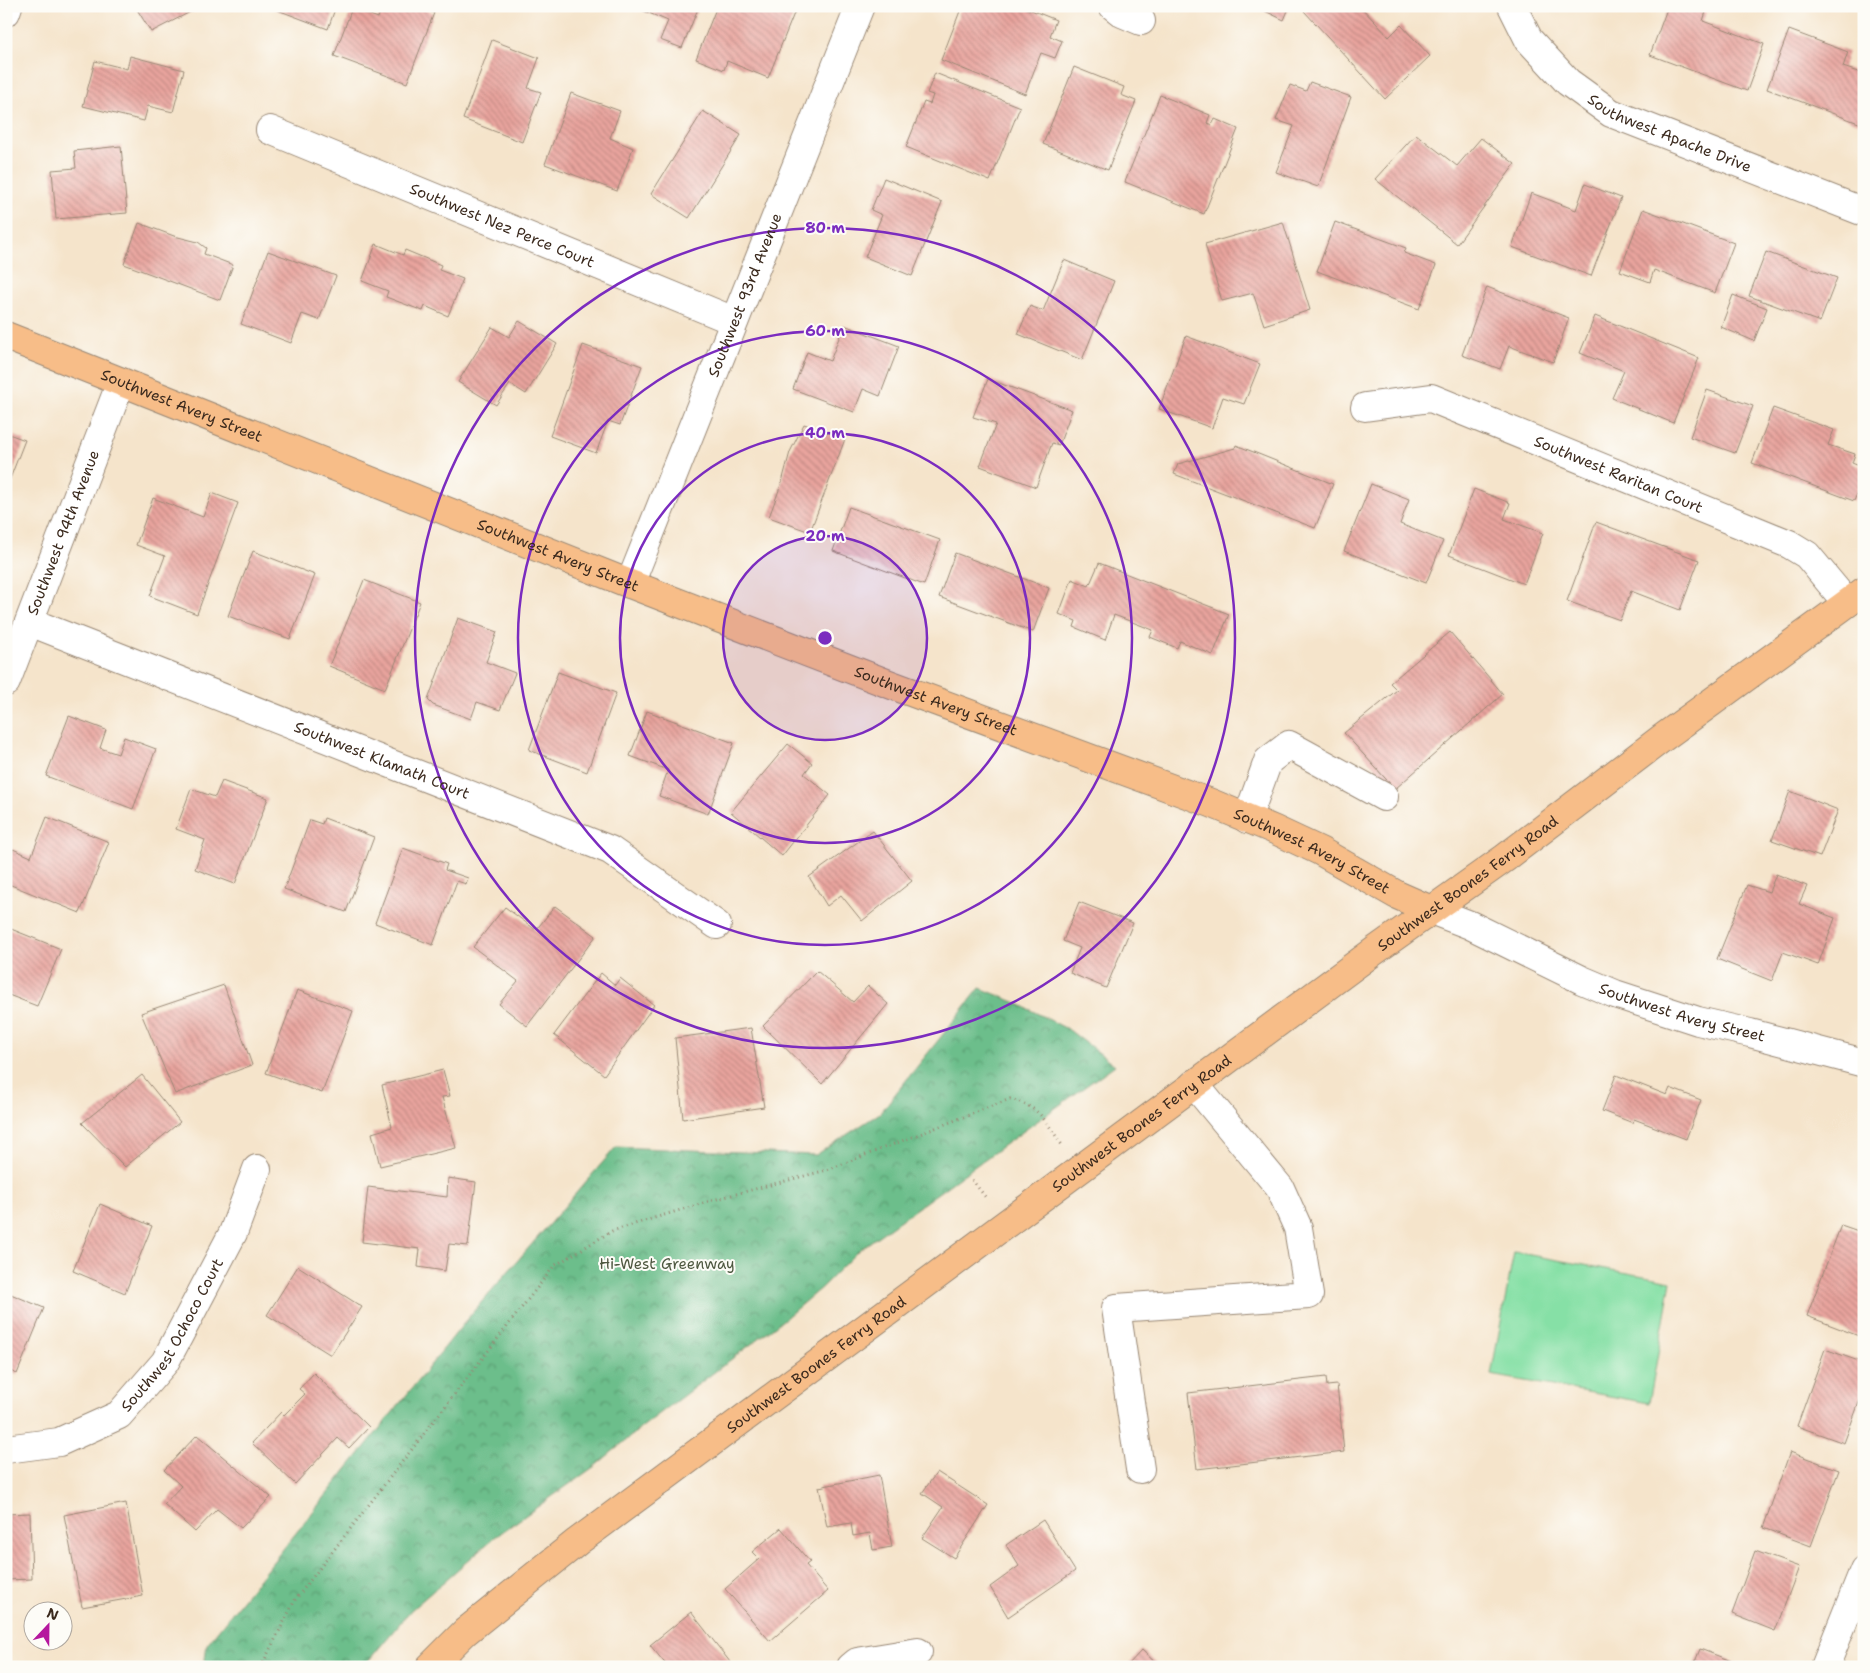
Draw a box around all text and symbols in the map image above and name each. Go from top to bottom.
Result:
street label: Southwest Apache Drive [1583,89,1754,177]
street label: Southwest Nez Perce Court [407,179,598,272]
street label: Southwest 93rd Avenue [703,210,787,380]
text: 80 m [805,218,845,238]
text: 60 m [805,321,845,341]
street label: Southwest Avery Street [98,365,265,447]
text: 40 m [805,423,845,443]
street label: Southwest Raritan Court [1531,431,1706,518]
street label: Southwest 94th Avenue [23,447,104,618]
street label: Southwest Avery Street [474,514,642,596]
text: 20 m [805,526,845,546]
centre of rings [816,629,834,647]
street label: Southwest Avery Street [852,662,1020,741]
street label: Southwest Klamath Court [291,717,472,804]
street label: Southwest Avery Street [1231,804,1393,899]
street label: Southwest Boones Ferry Road [1373,811,1563,956]
street label: Southwest Avery Street [1596,978,1767,1047]
street label: Southwest Boones Ferry Road [1048,1050,1236,1197]
park label: Hi-West Greenway [599,1254,735,1274]
street label: Southwest Ochoco Court [116,1255,228,1416]
street label: Southwest Boones Ferry Road [722,1291,911,1438]
north arrow [22,1600,72,1650]
text: N [44,1604,61,1624]

